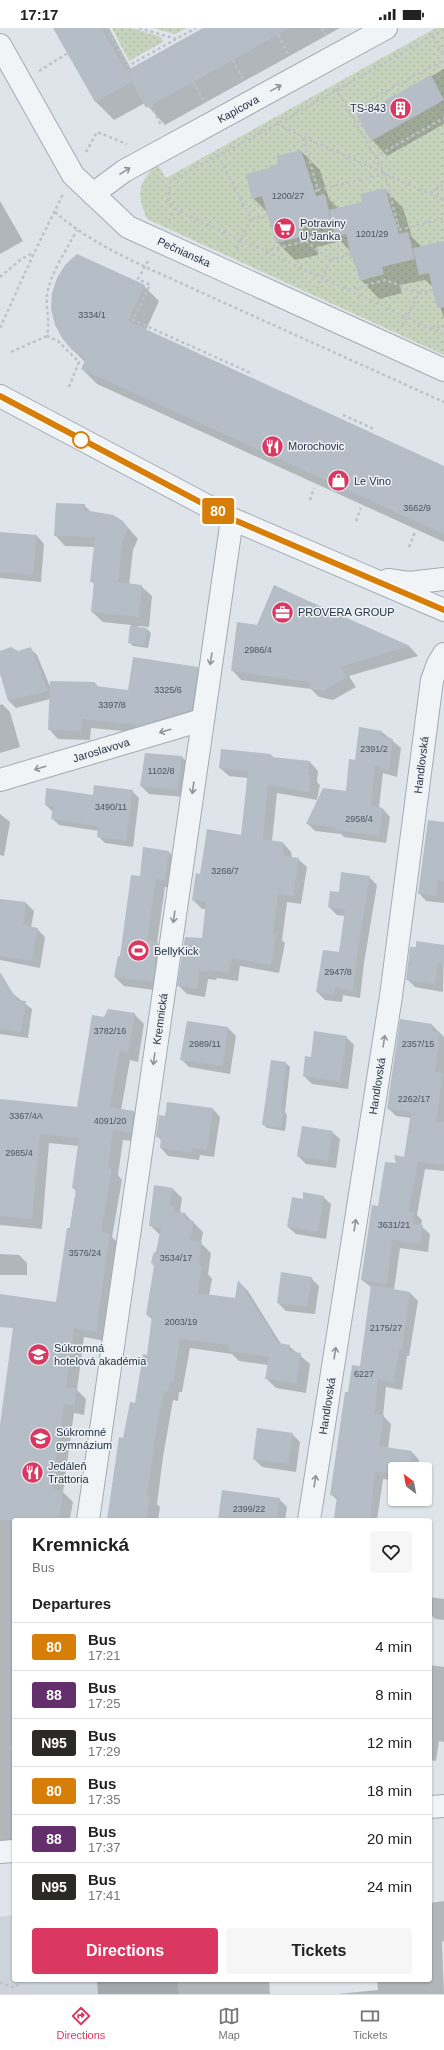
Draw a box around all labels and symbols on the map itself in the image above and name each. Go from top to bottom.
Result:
one-way arrow [270,84,282,92]
street label: Kapicova [215,92,261,125]
building icon: TS-843 [388,95,414,121]
place label: TS-843 [350,102,386,114]
one-way arrow [119,167,130,175]
house number: 1200/27 [272,191,304,201]
supermarket icon: Potraviny U Janka [271,216,297,242]
place label: Potraviny U Janka [300,217,346,242]
house number: 1201/29 [356,229,388,239]
street label: Pečnianska [156,235,213,269]
house number: 3334/1 [78,310,106,320]
unlabelled marker [72,431,90,449]
restaurant icon: Morochovic [259,433,285,459]
place label: Morochovic [288,440,345,452]
shop icon: Le Vino [326,468,352,494]
place label: Le Vino [354,475,391,487]
line badge: 80 [200,498,236,524]
house number: 3662/9 [403,503,431,513]
office icon: PROVERA GROUP [269,599,295,625]
place label: PROVERA GROUP [298,606,395,618]
house number: 2986/4 [244,645,272,655]
one-way arrow [207,652,215,665]
house number: 3325/6 [154,685,182,695]
house number: 3397/8 [98,700,126,710]
one-way arrow [158,728,171,735]
street label: Jaroslavova [71,735,132,764]
street label: Handlovská [412,735,431,794]
house number: 2391/2 [360,744,388,754]
one-way arrow [34,765,47,772]
house number: 1102/8 [148,766,174,776]
one-way arrow [189,781,197,794]
house number: 3490/11 [95,802,127,812]
house number: 2958/4 [345,814,373,824]
house number: 3268/7 [211,866,239,876]
one-way arrow [170,910,178,923]
sports icon: BellyKick [126,938,152,964]
place label: BellyKick [154,945,199,957]
house number: 2947/8 [324,967,352,977]
street label: Kremnická [150,992,170,1046]
house number: 3782/16 [94,1026,126,1036]
one-way arrow [380,1035,388,1048]
house number: 2989/11 [189,1039,221,1049]
house number: 2357/15 [402,1039,434,1049]
one-way arrow [150,1052,158,1065]
street label: Handlovská [367,1056,388,1115]
house number: 2262/17 [398,1094,430,1104]
house number: 3367/4A [9,1111,43,1121]
house number: 4091/20 [94,1116,126,1126]
house number: 2985/4 [5,1148,33,1158]
one-way arrow [351,1218,359,1231]
house number: 3631/21 [378,1220,410,1230]
house number: 3576/24 [69,1248,101,1258]
house number: 3534/17 [160,1253,192,1263]
house number: 2003/19 [165,1317,197,1327]
house number: 2175/27 [370,1323,402,1333]
school or university icon: Súkromná hotelová akadémia [26,1341,52,1367]
place label: Súkromná hotelová akadémia [54,1342,147,1367]
one-way arrow [331,1347,339,1360]
house number: 6227 [354,1369,374,1379]
street label: Handlovská [317,1376,338,1435]
school or university icon: Súkromné gymnázium [28,1425,54,1451]
place label: Súkromné gymnázium [56,1426,112,1451]
restaurant icon: Jedáleň Trattoria [19,1459,45,1485]
place label: Jedáleň Trattoria [48,1460,89,1485]
north arrow [388,1462,432,1506]
one-way arrow [311,1475,319,1488]
house number: 2399/22 [233,1504,265,1514]

